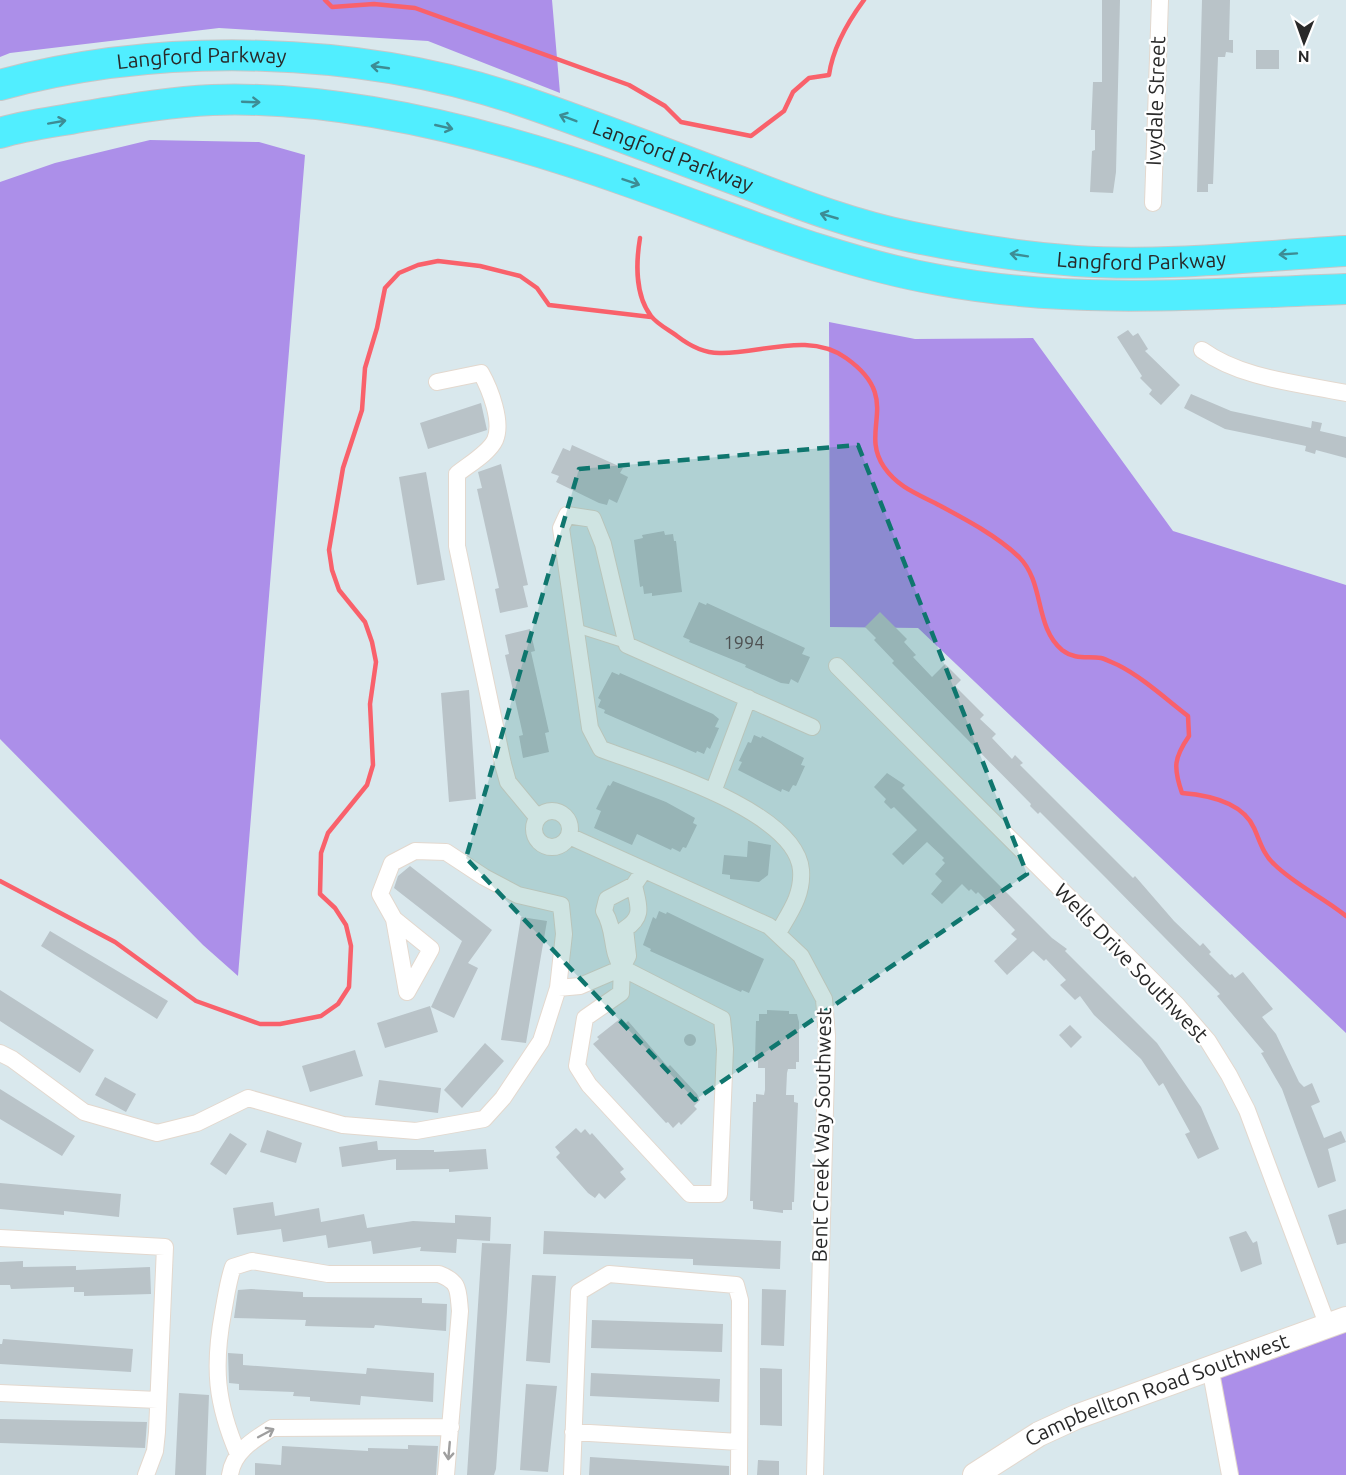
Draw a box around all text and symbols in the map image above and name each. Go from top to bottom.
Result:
north arrow [1274,12,1334,72]
street label: Ivydale Street [1141,36,1169,166]
street label: Langford Parkway [115,42,287,73]
text: N [1298,48,1310,66]
one-way arrow [370,61,390,72]
one-way arrow [240,96,260,107]
one-way arrow [559,111,577,122]
street label: Langford Parkway [589,114,757,196]
one-way arrow [47,116,67,127]
one-way arrow [434,121,453,133]
one-way arrow [621,178,639,189]
one-way arrow [820,209,839,221]
street label: Langford Parkway [1056,246,1227,274]
one-way arrow [1010,249,1030,260]
one-way arrow [1278,249,1298,260]
house number: 1994 [724,632,764,652]
street label: Wells Drive Southwest [1050,878,1214,1046]
street label: Bent Creek Way Southwest [807,1007,835,1263]
street label: Campbellton Road Southwest [1020,1328,1292,1451]
one-way arrow [257,1427,274,1439]
one-way arrow [443,1440,454,1460]

